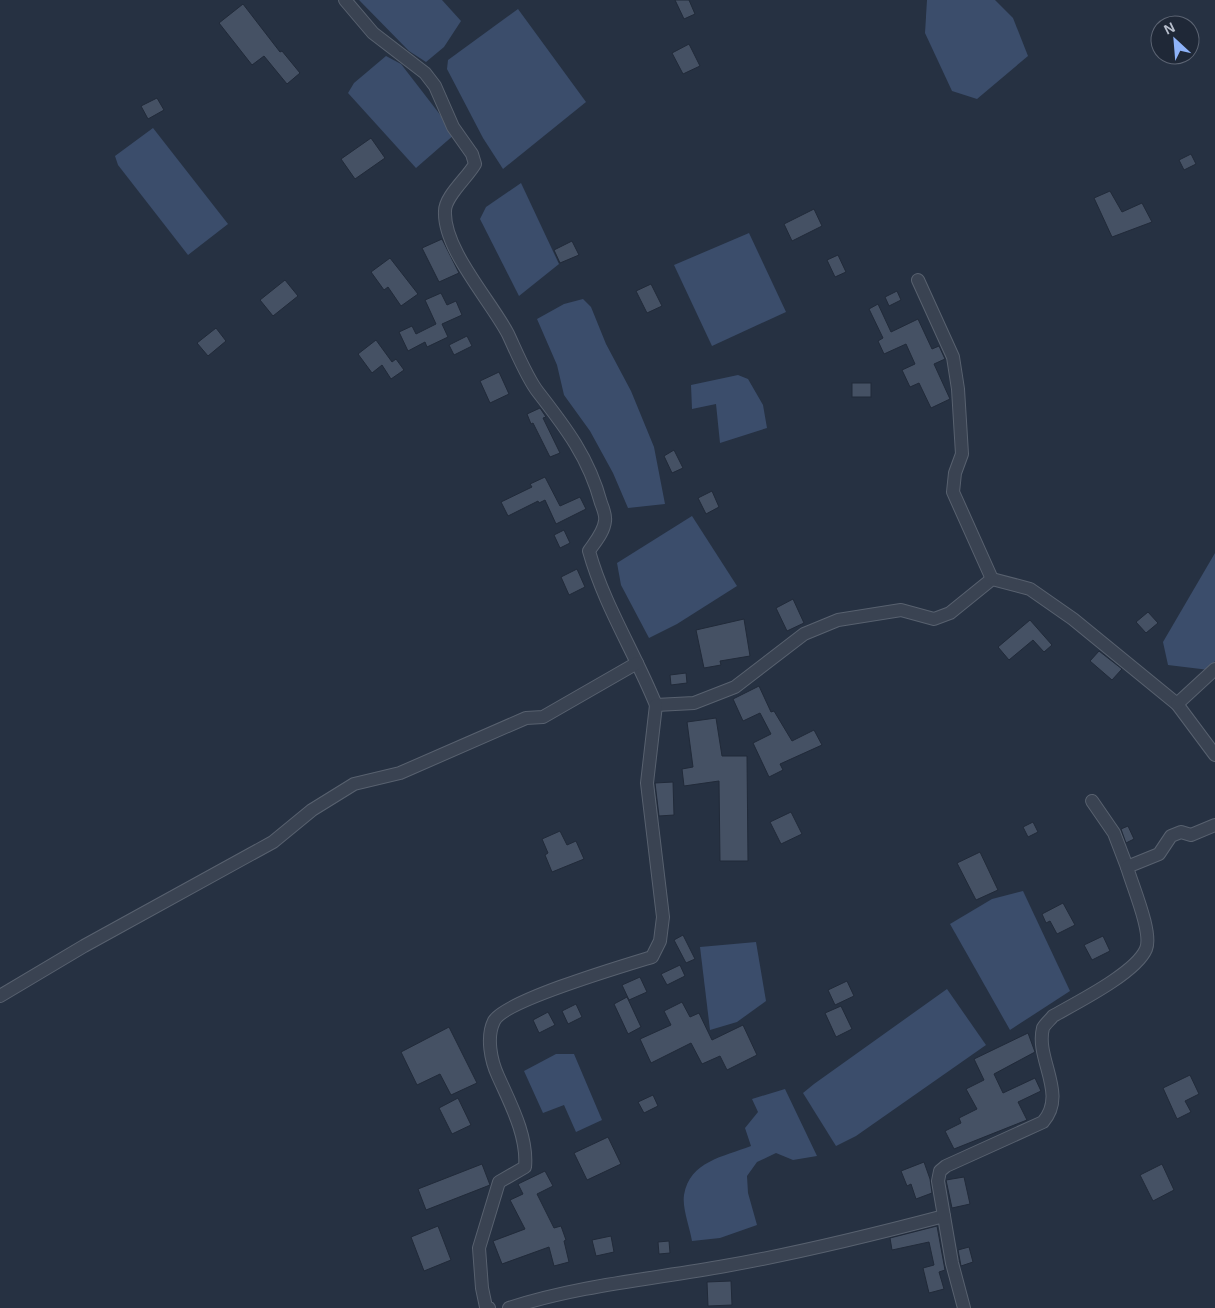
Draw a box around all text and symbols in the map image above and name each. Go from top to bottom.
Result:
north arrow [1150,15,1200,65]
text: N [1161,19,1177,38]

